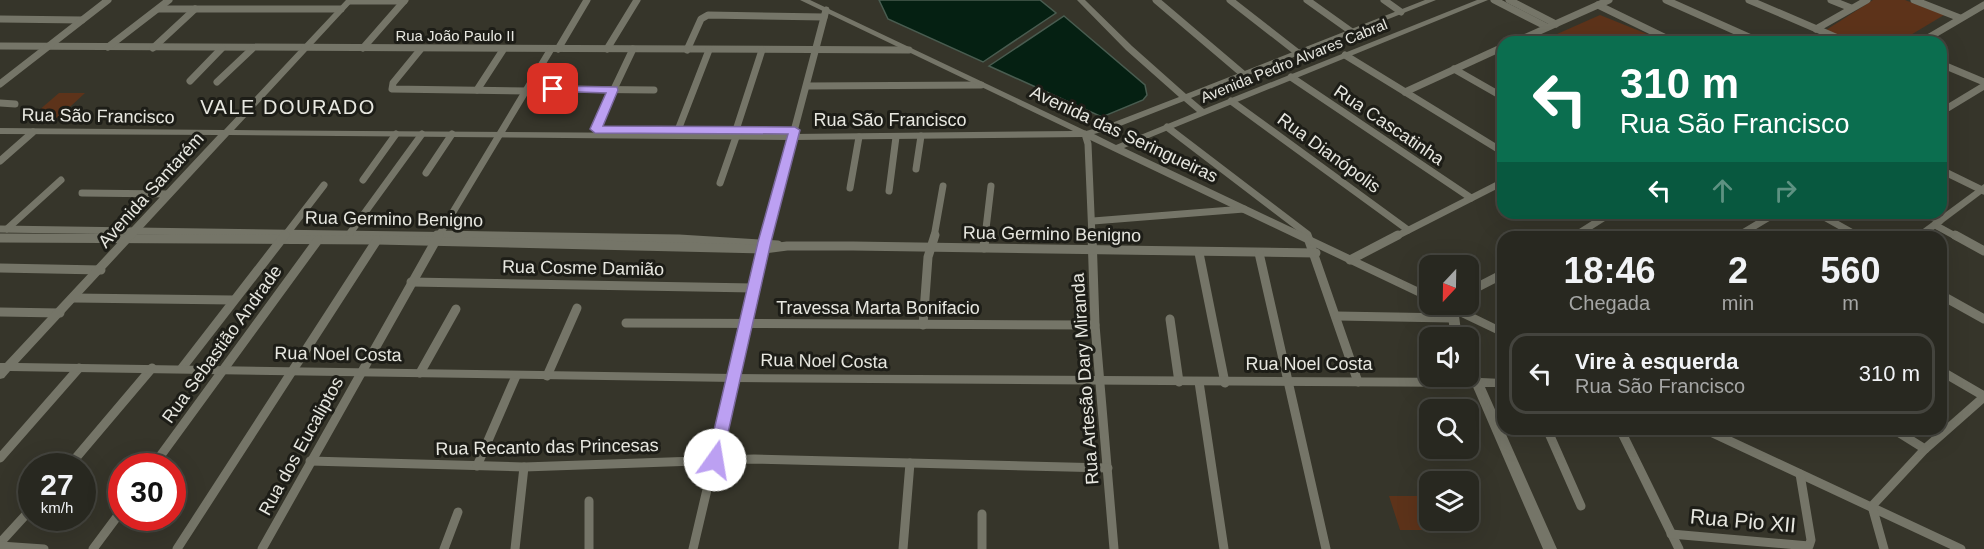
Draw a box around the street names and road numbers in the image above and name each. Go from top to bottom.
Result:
street label: Avenida Pedro Alvares Cabral [1198,15,1390,106]
street label: Rua João Paulo II [395,27,515,44]
street label: Rua Cascatinha [1330,81,1448,170]
street label: Avenida das Seringueiras [1027,82,1221,186]
street label: Rua São Francisco [21,105,175,127]
street label: Rua Dianópolis [1274,109,1384,197]
street label: Rua São Francisco [813,110,967,130]
street label: Avenida Santarém [94,128,208,252]
street label: Rua Germino Benigno [305,207,483,231]
street label: Rua Germino Benigno [963,222,1141,246]
street label: Rua Cosme Damião [502,257,664,279]
street label: Rua Sebastião Andrade [158,261,286,427]
street label: Rua Artesão Dary Miranda [1068,272,1102,485]
street label: Travessa Marta Bonifacio [776,298,980,318]
street label: Rua Noel Costa [274,343,403,365]
street label: Rua Noel Costa [760,350,889,372]
street label: Rua Noel Costa [1245,354,1374,374]
street label: Rua dos Eucaliptos [255,373,347,519]
street label: Rua Recanto das Princesas [435,435,659,459]
street label: Rua Pio XII [1689,504,1797,537]

